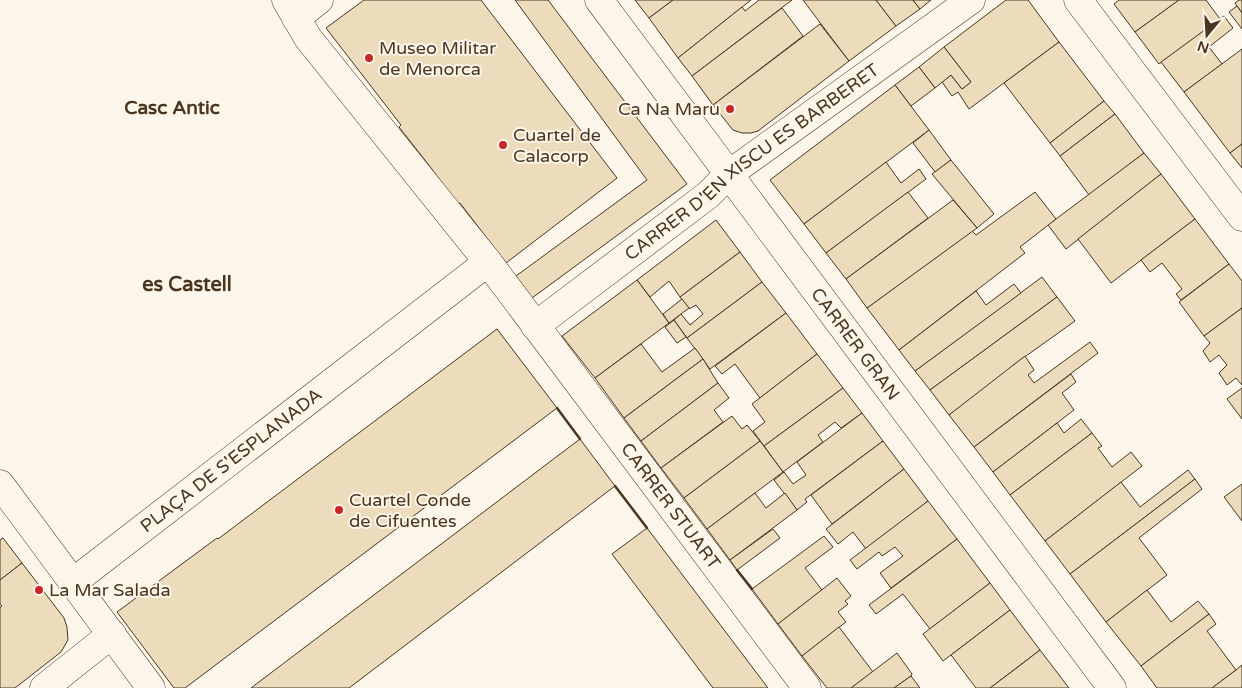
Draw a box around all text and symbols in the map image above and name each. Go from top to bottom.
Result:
north arrow [1182,10,1232,60]
place label: Museo Militar de Menorca [379,37,496,80]
text: N [1195,37,1211,57]
marker: Museo Militar de Menorca [363,52,375,64]
street label: CARRER D'EN XISCU ES BARBERET [620,59,883,265]
district label: Casc Antic [124,97,220,119]
place label: Ca Na Maru [618,98,720,120]
marker: Ca Na Maru [724,103,736,115]
place label: Cuartel de Calacorp [513,124,601,167]
marker: Cuartel de Calacorp [497,139,509,151]
district label: es Castell [142,273,232,297]
street label: CARRER GRAN [806,283,905,405]
street label: PLAÇA DE S'ESPLANADA [136,383,326,537]
street label: CARRER STUART [616,438,725,574]
place label: Cuartel Conde de Cifuentes [349,489,471,532]
marker: Cuartel Conde de Cifuentes [333,504,345,516]
place label: La Mar Salada [49,579,171,601]
marker: La Mar Salada [33,584,45,596]

